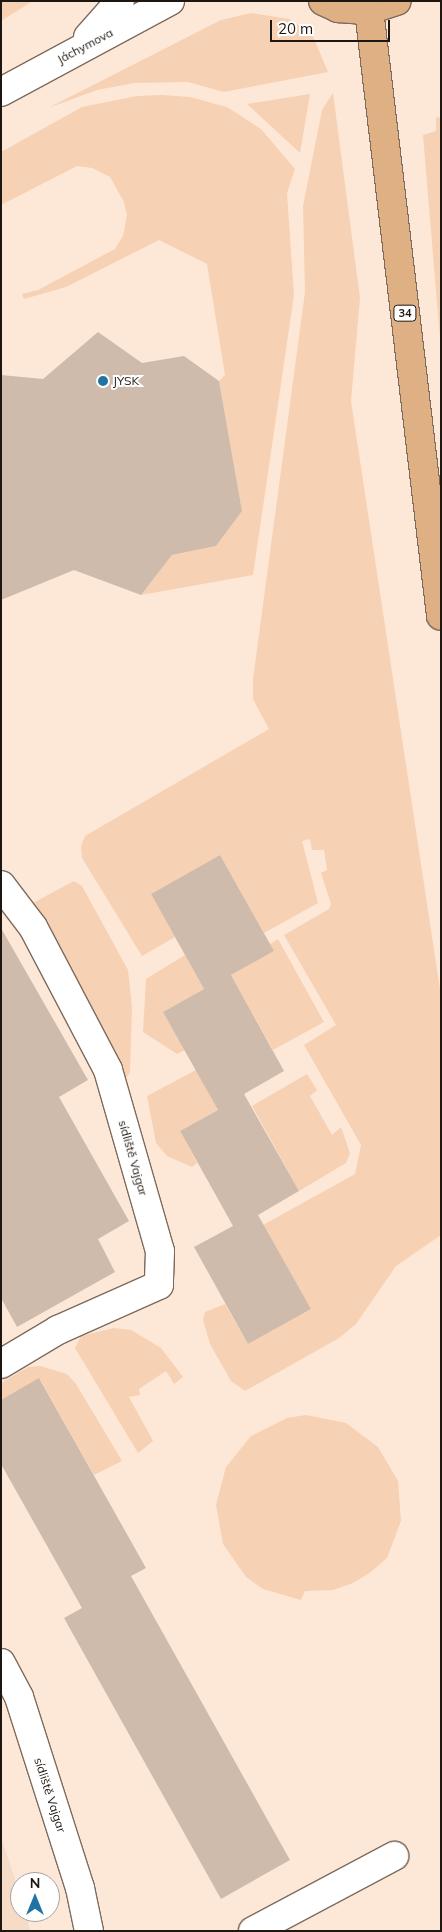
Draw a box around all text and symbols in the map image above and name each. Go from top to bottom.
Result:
scale bar [272,10,392,42]
text: 20 m [278,19,313,38]
street label: Jáchymova [55,25,115,67]
road number: 34 [392,304,418,322]
place label: JYSK [113,374,139,388]
marker: JYSK [97,375,109,387]
street label: sídliště Vajgar [115,1119,151,1197]
street label: sídliště Vajgar [31,1756,69,1834]
north arrow [10,1872,60,1922]
text: N [30,1874,40,1892]

